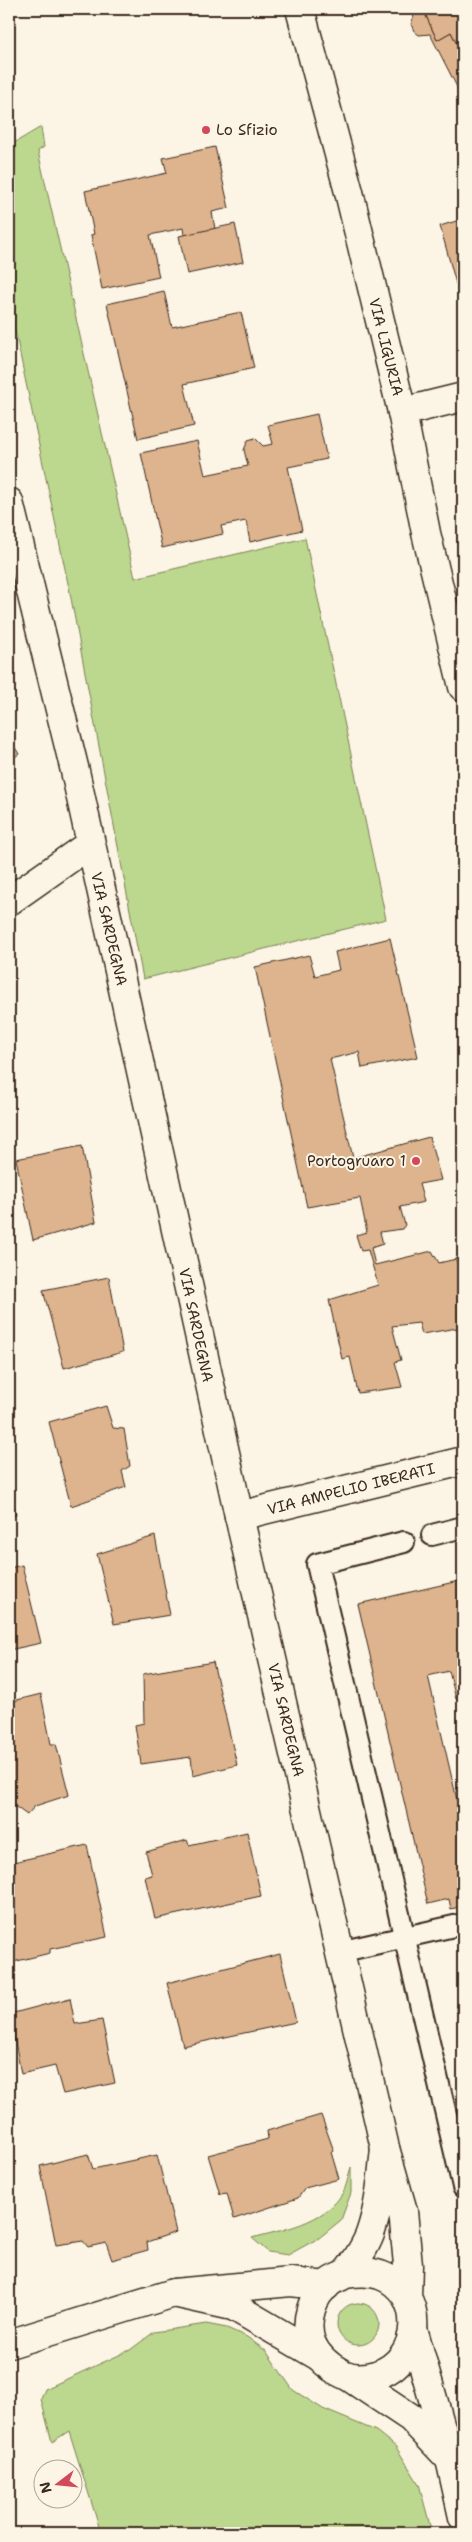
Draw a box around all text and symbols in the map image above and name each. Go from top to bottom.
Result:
place label: Lo Sfizio [216,120,278,140]
marker: Lo Sfizio [200,124,212,136]
street label: VIA LIGURIA [364,296,408,398]
street label: VIA SARDEGNA [86,870,132,988]
place label: Portogruaro 1 [307,1151,406,1171]
marker: Portogruaro 1 [410,1155,422,1167]
street label: VIA SARDEGNA [174,1266,218,1384]
street label: VIA AMPELIO IBERATI [265,1458,437,1520]
street label: VIA SARDEGNA [263,1661,309,1779]
north arrow [32,2460,82,2510]
text: N [35,2480,56,2495]

